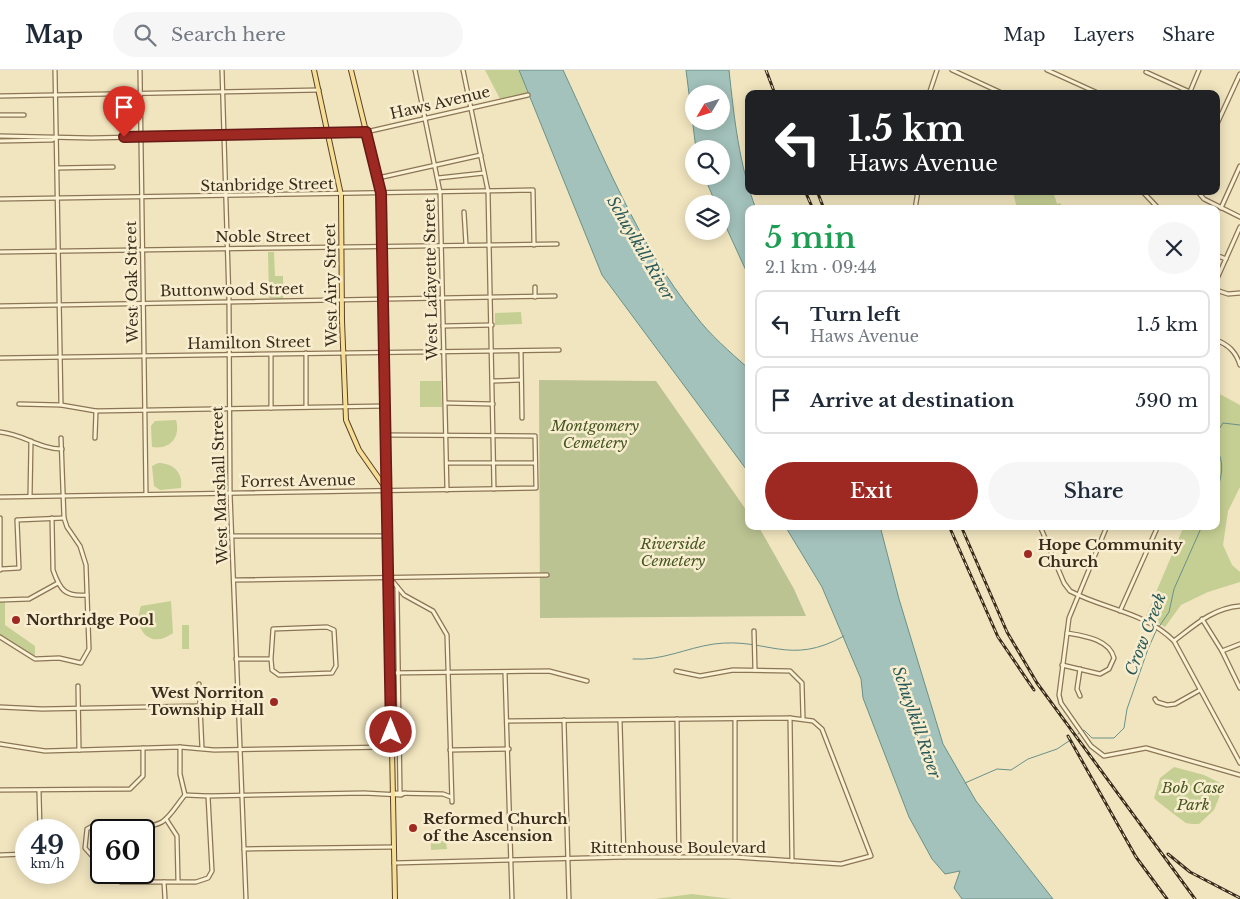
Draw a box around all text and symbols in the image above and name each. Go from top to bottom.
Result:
search box [113,12,463,57]
text: Map [25,20,83,49]
icon: search [131,21,159,49]
text: Search here [171,23,286,46]
text: Map [1004,24,1045,46]
text: Layers [1073,24,1134,46]
text: Share [1162,24,1215,46]
street label: Haws Avenue [388,82,492,123]
north arrow [685,85,730,130]
map controls [685,85,730,240]
pin [103,86,145,137]
icon: arrive [110,93,138,121]
text: 1.5 km [848,107,964,150]
icon: left [765,110,830,175]
button: search [685,140,730,185]
text: Haws Avenue [848,150,998,177]
street label: Stanbridge Street [200,174,334,195]
water label: Schuylkill River [603,192,679,304]
button: layers [685,195,730,240]
street label: West Lafayette Street [420,197,441,361]
text: 5 min [765,219,856,256]
street label: West Oak Street [121,220,142,345]
button: close [1148,222,1200,274]
street label: West Airy Street [320,223,341,348]
street label: Noble Street [215,227,311,246]
text: 2.1 km · 09:44 [765,257,877,277]
street label: Buttonwood Street [160,279,305,300]
text: Turn left [810,303,901,326]
icon: left [767,310,795,338]
text: 1.5 km [1136,313,1198,336]
text: Haws Avenue [810,326,919,346]
street label: Hamilton Street [187,332,311,353]
icon: arrive [767,386,795,414]
text: Arrive at destination [810,389,1014,412]
text: 590 m [1136,389,1198,412]
street label: West Marshall Street [207,405,232,565]
park label: Montgomery Cemetery [550,416,639,452]
button: Exit [765,462,978,520]
button: Share [988,462,1200,520]
street label: Forrest Avenue [240,470,356,491]
park label: Riverside Cemetery [639,534,706,570]
place label: Hope Community Church [1038,535,1183,571]
marker: Hope Community Church [1022,548,1034,560]
water label: Crow Creek [1120,590,1170,678]
place label: Northridge Pool [26,610,155,629]
marker: Northridge Pool [10,614,22,626]
water label: Schuylkill River [888,663,946,781]
place label: West Norriton Township Hall [148,683,265,719]
marker: West Norriton Township Hall [268,696,280,708]
position arrow [364,705,416,757]
park label: Bob Case Park [1161,778,1225,814]
place label: Reformed Church of the Ascension [423,809,568,845]
speed limit sign: 60 [90,819,155,884]
marker: Reformed Church of the Ascension [407,822,419,834]
text: 49 [31,830,64,861]
street label: Rittenhouse Boulevard [590,838,766,857]
text: km/h [30,856,65,871]

